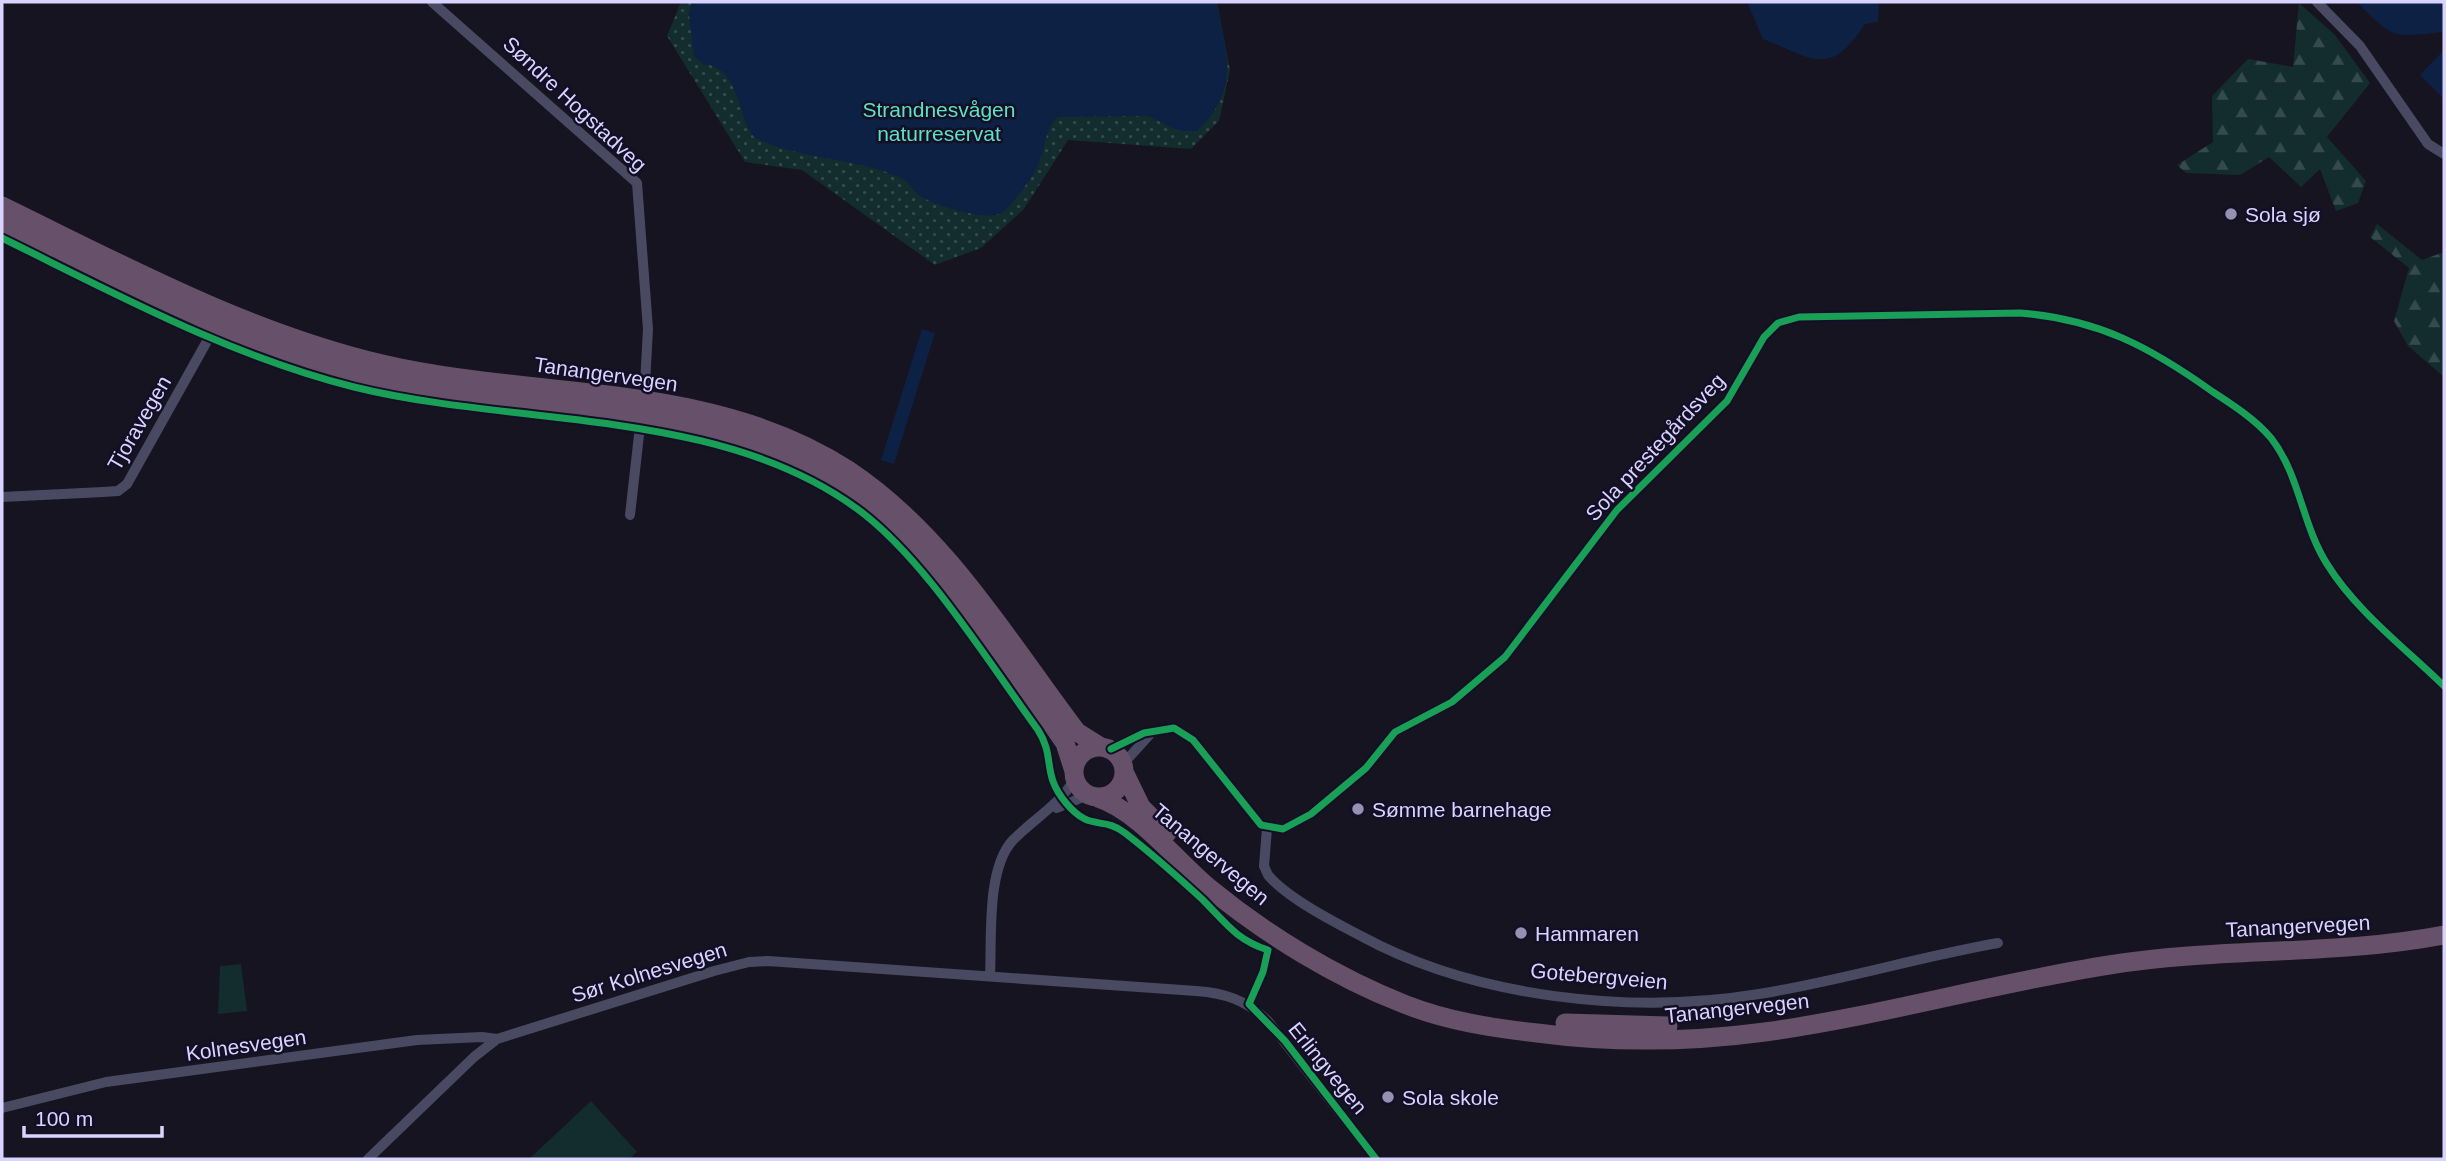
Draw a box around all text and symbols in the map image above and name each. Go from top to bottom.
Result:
street label: Søndre Hogstadveg [499,32,651,176]
park label: Strandnesvågen naturreservat [863,98,1015,145]
place label: Sola sjø [2245,203,2321,226]
marker: Sola sjø [2223,206,2239,222]
street label: Tanangervegen [533,353,679,395]
street label: Sola prestegårdsveg [1581,369,1729,525]
street label: Tjoravegen [103,372,175,474]
place label: Sømme barnehage [1372,798,1552,821]
street label: Tanangervegen [1148,799,1274,909]
marker: Sømme barnehage [1350,801,1366,817]
street label: Tanangervegen [2225,911,2371,941]
place label: Hammaren [1535,922,1639,945]
marker: Hammaren [1513,925,1529,941]
street label: Sør Kolnesvegen [569,937,729,1007]
street label: Gotebergveien [1529,959,1669,993]
street label: Tanangervegen [1664,989,1810,1027]
street label: Erlingvegen [1284,1018,1372,1118]
street label: Kolnesvegen [184,1025,308,1065]
place label: Sola skole [1402,1086,1499,1109]
marker: Sola skole [1380,1089,1396,1105]
scale bar [24,1094,163,1138]
text: 100 m [35,1107,93,1130]

